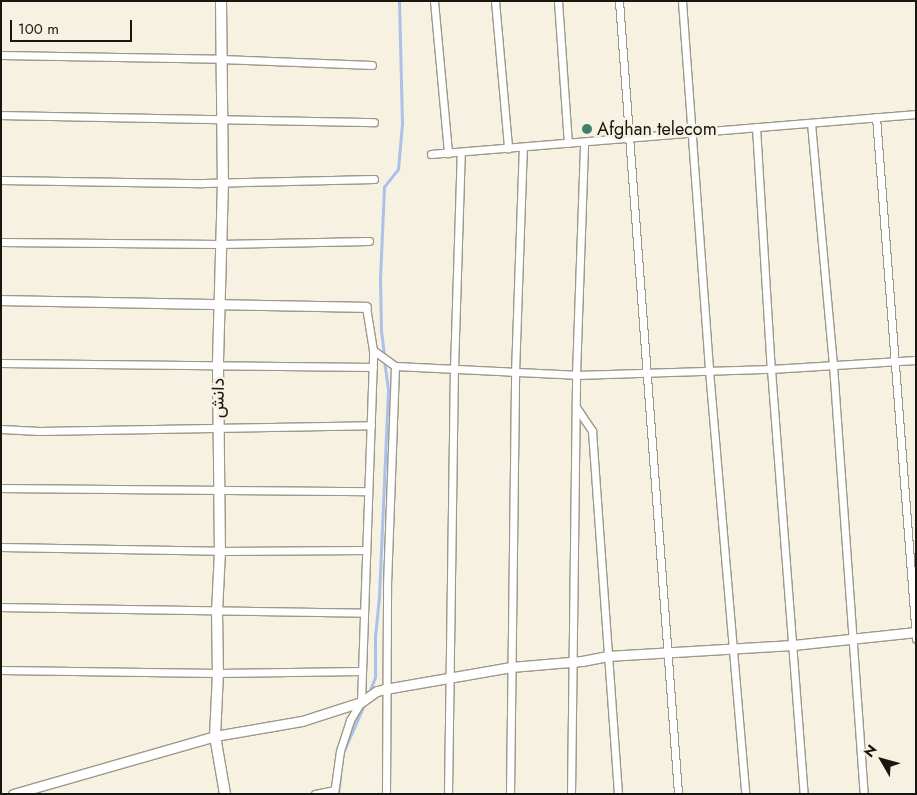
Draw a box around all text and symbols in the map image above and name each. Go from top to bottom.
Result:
scale bar [12,10,135,42]
text: 100 m [18,18,59,40]
place label: Afghan telecom [597,118,717,140]
marker: Afghan telecom [581,123,593,135]
street label: دانش [207,378,229,418]
north arrow [857,735,907,785]
text: N [859,740,881,761]

